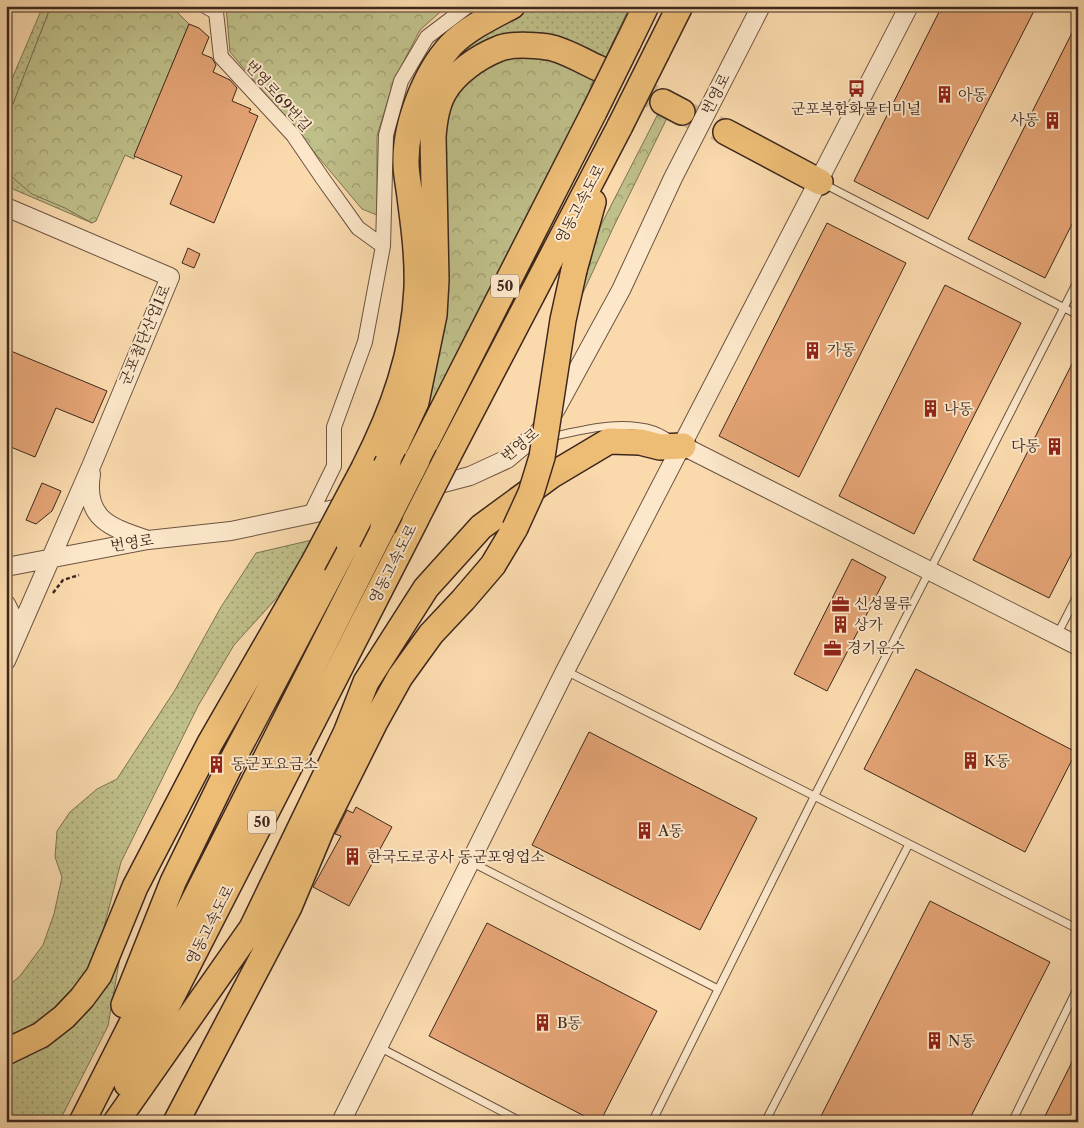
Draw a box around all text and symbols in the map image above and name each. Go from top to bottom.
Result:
street label: 번영로69번길 [241,56,316,135]
street label: 번영로 [697,70,734,117]
bus stop icon: 군포복합화물터미널 [846,78,866,98]
building icon: 아동 [934,85,954,105]
place label: 아동 [958,85,987,104]
place label: 군포복합화물터미널 [791,99,921,118]
place label: 사동 [1010,110,1040,129]
building icon: 사동 [1043,110,1063,130]
street label: 영동고속도로 [551,160,609,247]
road number: 50 [491,274,519,298]
street label: 군포첨단산업1로 [115,281,175,388]
building icon: 가동 [803,340,823,360]
place label: 가동 [827,340,856,359]
building icon: 나동 [920,399,940,419]
place label: 나동 [944,399,973,418]
street label: 번영로 [497,423,543,466]
place label: 다동 [1011,436,1041,455]
building icon: 다동 [1044,436,1064,456]
street label: 영동고속도로 [364,520,421,607]
street label: 번영로 [109,530,155,555]
office icon: 신성물류 [830,594,850,614]
place label: 신성물류 [854,594,912,613]
building icon: 상가 [830,615,850,635]
place label: 상가 [854,615,883,634]
office icon: 경기운수 [823,638,843,658]
place label: 경기운수 [847,638,905,657]
building icon: K동 [960,751,980,771]
place label: K동 [984,751,1011,770]
building icon: 동군포요금소 [207,754,227,774]
place label: 동군포요금소 [231,754,318,773]
road number: 50 [248,810,276,834]
building icon: A동 [634,821,654,841]
place label: A동 [657,821,684,840]
building icon: 한국도로공사 동군포영업소 [343,847,363,867]
place label: 한국도로공사 동군포영업소 [367,847,545,866]
street label: 영동고속도로 [181,881,238,968]
building icon: B동 [533,1013,553,1033]
place label: B동 [557,1013,582,1032]
building icon: N동 [924,1031,944,1051]
place label: N동 [948,1031,975,1050]

